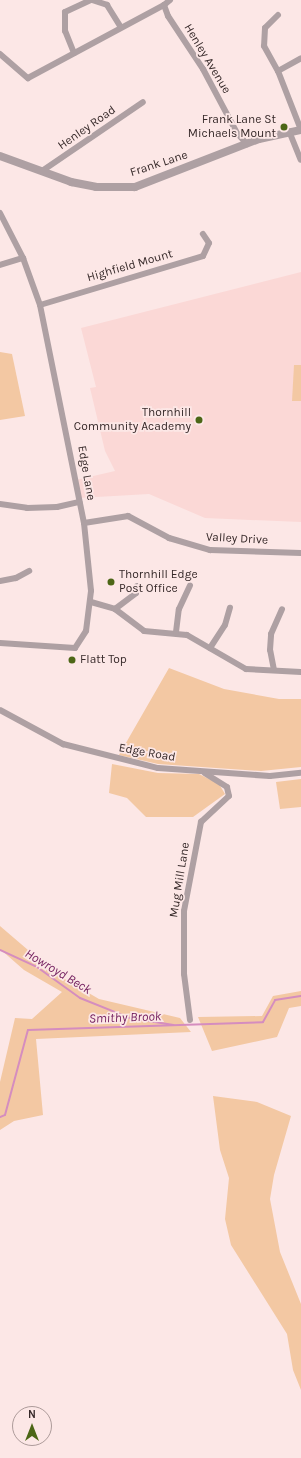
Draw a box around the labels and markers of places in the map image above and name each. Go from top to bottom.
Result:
place label: Frank Lane St Michaels Mount [188,113,276,141]
marker: Frank Lane St Michaels Mount [279,122,289,132]
place label: Thornhill Community Academy [74,406,191,434]
marker: Thornhill Community Academy [194,415,204,425]
place label: Thornhill Edge Post Office [119,568,198,596]
marker: Thornhill Edge Post Office [106,577,116,587]
place label: Flatt Top [80,653,127,667]
marker: Flatt Top [67,655,77,665]

